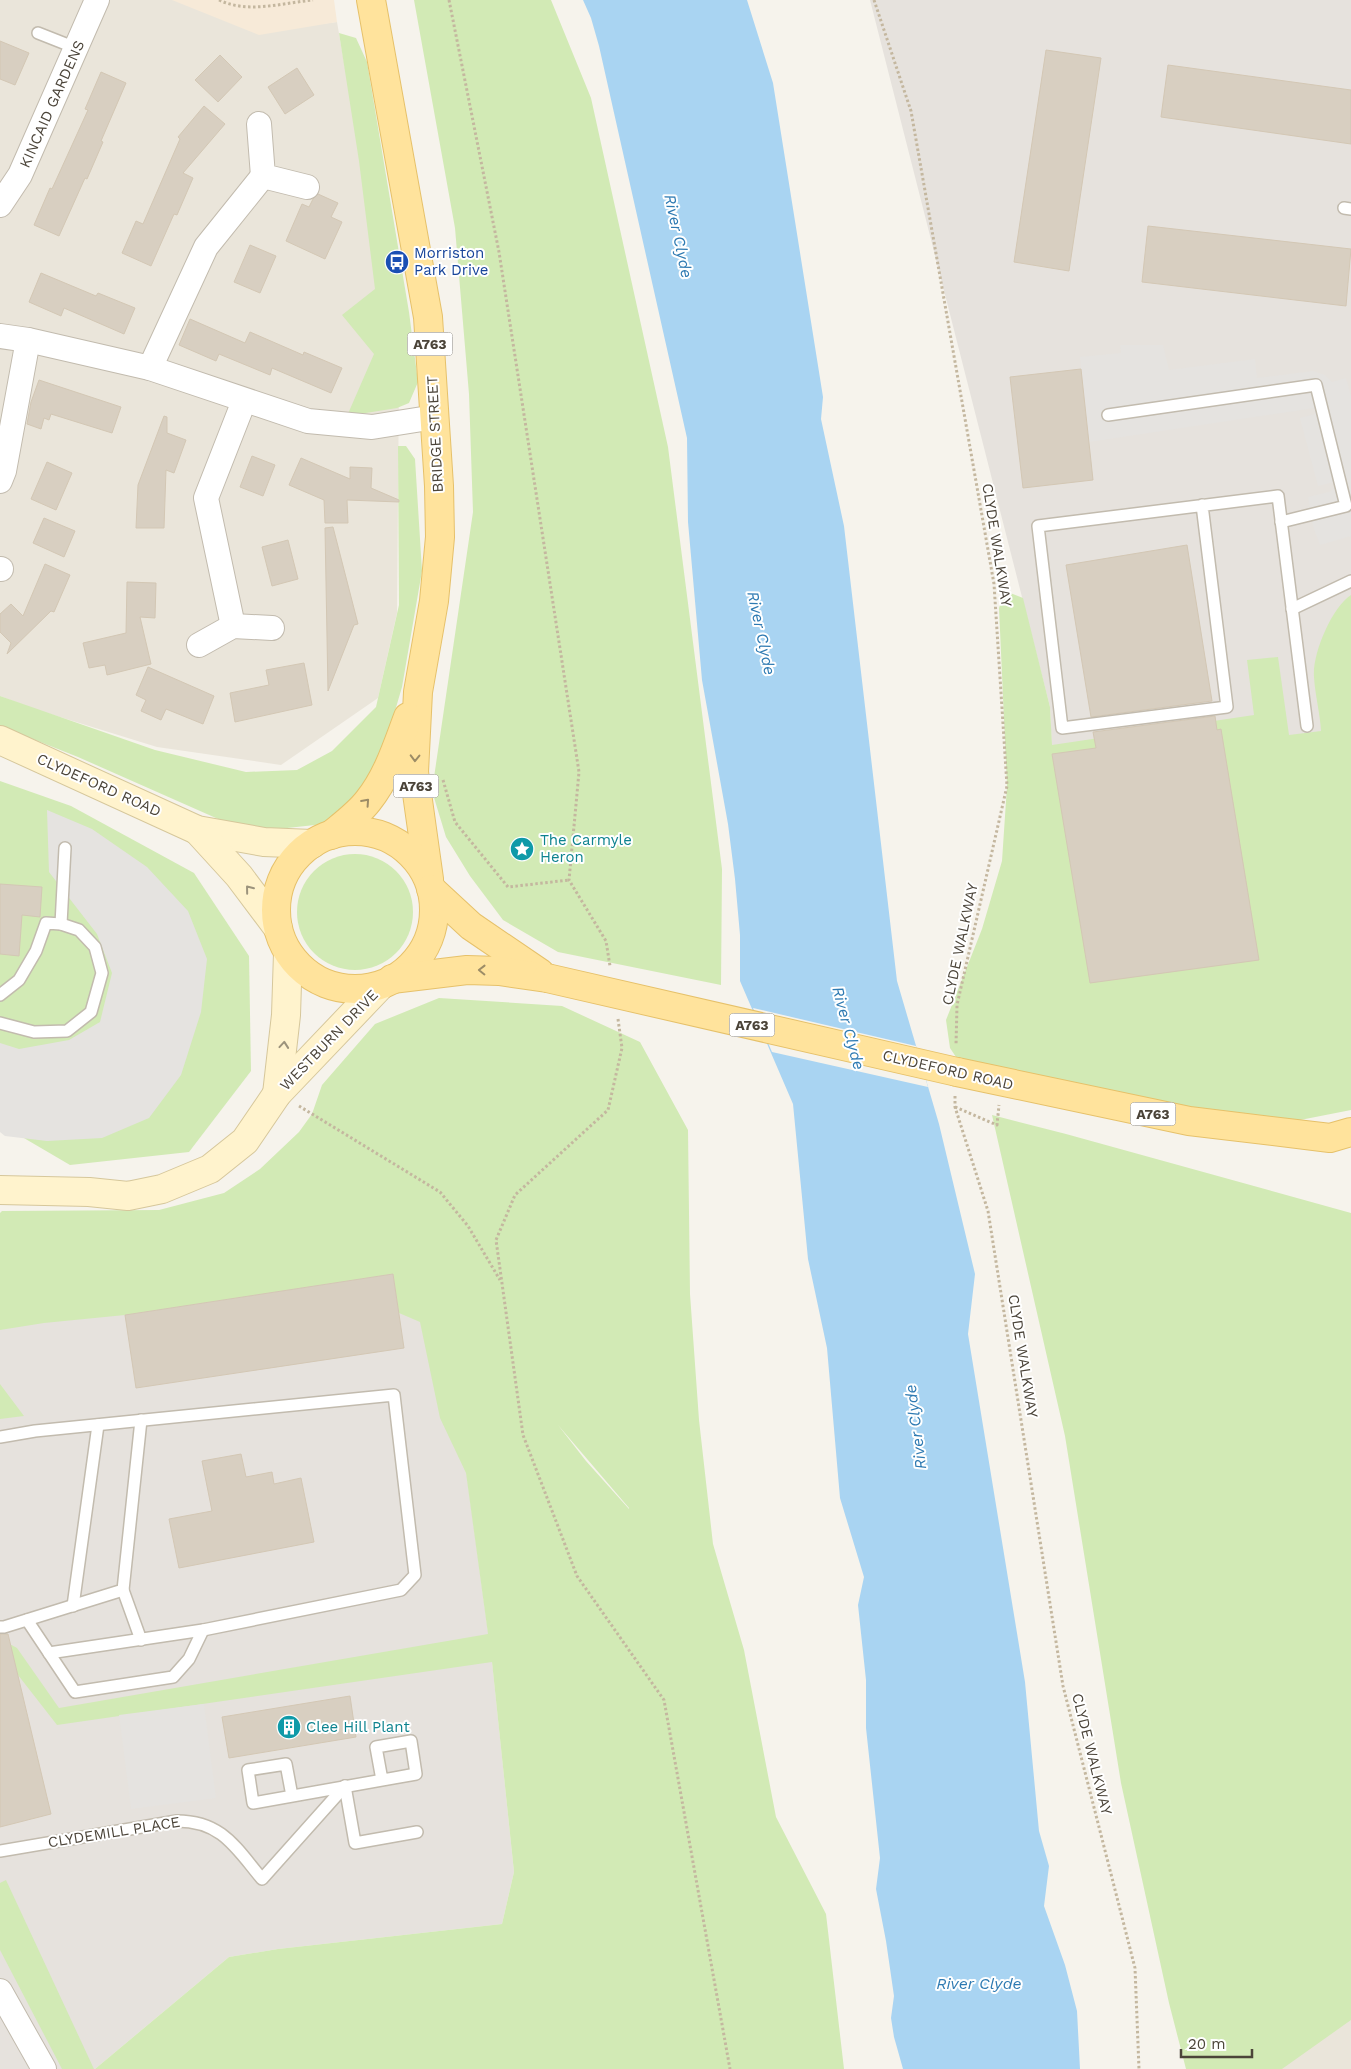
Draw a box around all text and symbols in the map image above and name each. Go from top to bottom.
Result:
street label: KINCAID GARDENS [16,37,88,171]
water label: River Clyde [660,192,697,280]
place label: Morriston Park Drive [414,244,488,279]
bus stop icon: Morriston Park Drive [384,249,410,275]
road number: A763 [408,332,452,356]
street label: BRIDGE STREET [423,375,447,493]
street label: CLYDE WALKWAY [978,482,1016,608]
water label: River Clyde [743,589,780,677]
street label: CLYDEFORD ROAD [34,750,164,820]
one-way arrow [410,755,420,763]
road number: A763 [394,774,438,798]
one-way arrow [361,799,370,808]
place label: The Carmyle Heron [540,831,632,866]
place icon: The Carmyle Heron [509,836,535,862]
street label: CLYDE WALKWAY [938,881,982,1007]
one-way arrow [247,886,255,895]
one-way arrow [477,965,485,976]
water label: River Clyde [828,984,869,1072]
street label: WESTBURN DRIVE [276,986,382,1094]
road number: A763 [730,1014,774,1036]
one-way arrow [278,1041,289,1049]
street label: CLYDEFORD ROAD [881,1046,1015,1094]
road number: A763 [1130,1102,1176,1126]
street label: CLYDE WALKWAY [1004,1293,1042,1419]
water label: River Clyde [901,1383,930,1471]
street label: CLYDE WALKWAY [1068,1691,1116,1817]
building icon: Clee Hill Plant [276,1714,302,1740]
place label: Clee Hill Plant [306,1718,410,1736]
street label: CLYDEMILL PLACE [47,1813,181,1851]
water label: River Clyde [936,1974,1022,1993]
scale bar [1181,2026,1252,2058]
text: 20 m [1188,2035,1226,2053]

